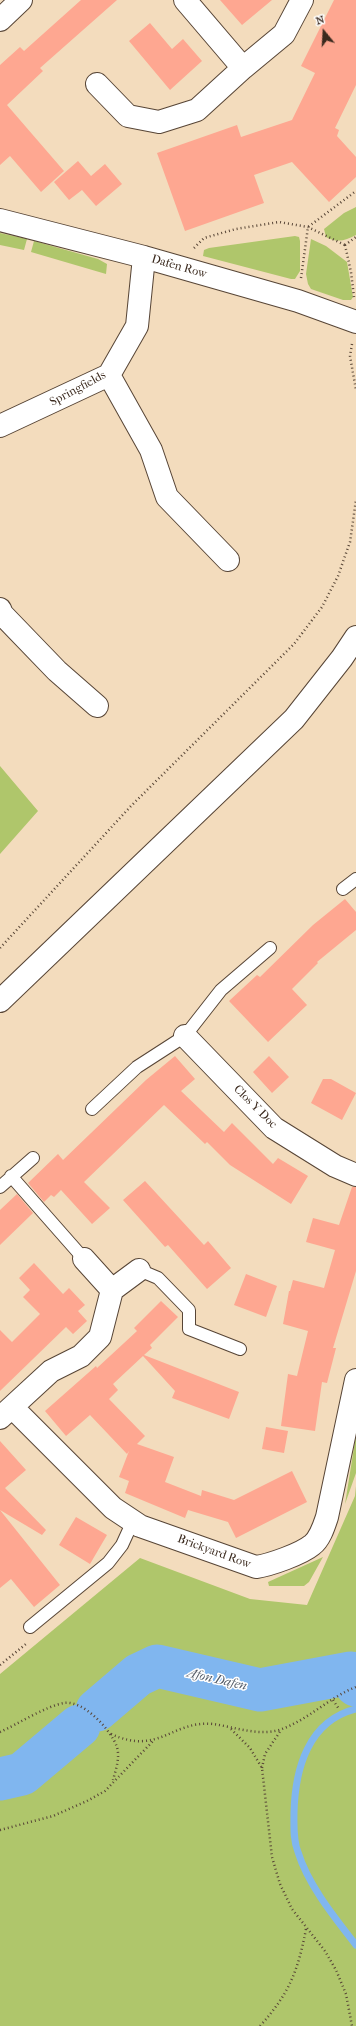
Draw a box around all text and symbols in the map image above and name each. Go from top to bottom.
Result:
north arrow [304,12,344,52]
text: N [314,13,326,28]
street label: Dafen Row [149,252,209,282]
street label: Springfields [47,368,109,410]
street label: Clos Y Doc [230,1082,280,1132]
street label: Brickyard Row [175,1532,253,1572]
water label: Afon Dafen [186,1666,248,1694]

